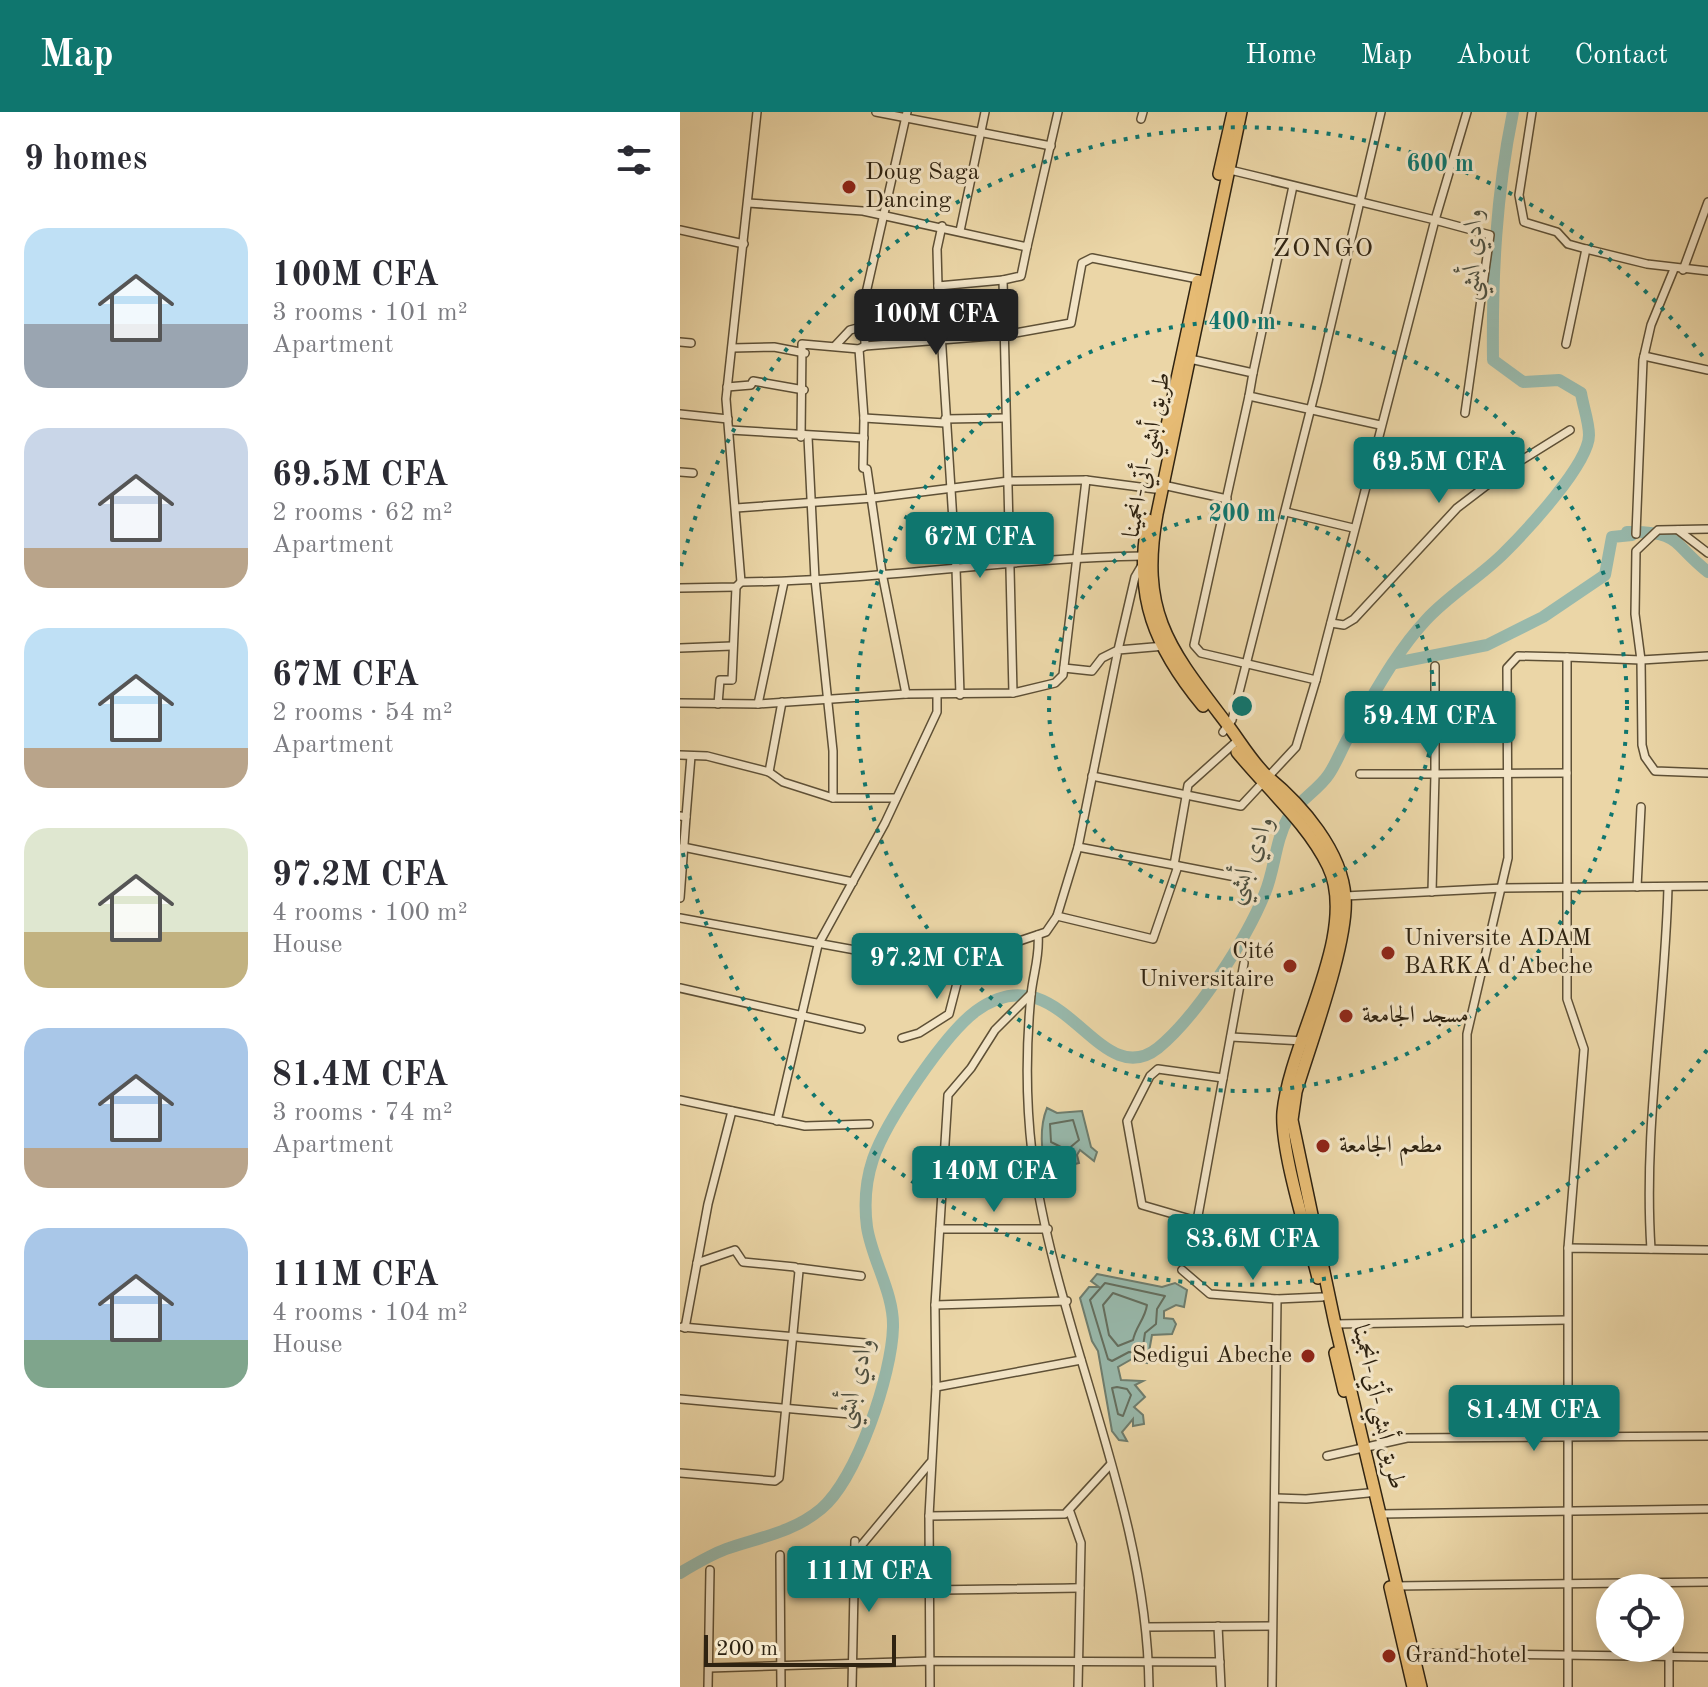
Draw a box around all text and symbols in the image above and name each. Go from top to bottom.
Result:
text: Map [40,37,114,75]
text: Home [1245,42,1316,70]
text: Map [1360,42,1412,70]
text: About [1456,42,1531,70]
text: Contact [1575,42,1668,70]
icon: filters [612,138,656,182]
text: 9 homes [24,143,147,177]
text: 600 m [1406,153,1474,177]
place label: Doug Saga Dancing [865,161,980,213]
marker: Doug Saga Dancing [840,178,858,196]
water label: وادي أبشي [1452,208,1497,302]
district label: ZONGO [1273,236,1375,262]
text: 100M CFA [272,259,439,293]
icon: home [88,260,184,356]
pin: 100M CFA [853,289,1019,357]
text: 3 rooms · 101 m² [272,300,468,326]
text: 100M CFA [872,302,1000,328]
text: 400 m [1208,311,1276,335]
text: Apartment [272,332,394,358]
street label: طريق أبشي-أتي-انجمينا [1113,369,1184,541]
pin: 69.5M CFA [1347,437,1531,505]
text: 69.5M CFA [1372,450,1506,476]
text: 69.5M CFA [272,459,448,493]
icon: home [88,460,184,556]
text: 2 rooms · 62 m² [272,500,453,526]
text: 200 m [1208,503,1276,527]
pin: 67M CFA [906,512,1054,580]
text: 67M CFA [924,525,1036,551]
text: Apartment [272,532,394,558]
text: 67M CFA [272,659,419,693]
icon: home [88,660,184,756]
pin: 59.4M CFA [1338,691,1522,759]
centre of rings [1228,692,1256,720]
text: 2 rooms · 54 m² [272,700,453,726]
text: 59.4M CFA [1363,704,1497,730]
text: Apartment [272,732,394,758]
water label: وادي أبشي [1215,810,1288,911]
text: 97.2M CFA [272,859,448,893]
icon: home [88,860,184,956]
text: 4 rooms · 100 m² [272,900,468,926]
place label: Universite ADAM BARKA d'Abeche [1404,927,1593,979]
text: House [272,932,343,958]
pin: 97.2M CFA [845,933,1029,1001]
place label: Cité Universitaire [1139,940,1274,992]
marker: Universite ADAM BARKA d'Abeche [1379,944,1397,962]
text: 97.2M CFA [870,946,1004,972]
marker: Cité Universitaire [1281,957,1299,975]
place label: مسجد الجامعة [1362,1004,1469,1028]
marker: مسجد الجامعة [1337,1007,1355,1025]
text: 81.4M CFA [272,1059,448,1093]
icon: home [88,1060,184,1156]
text: 3 rooms · 74 m² [272,1100,453,1126]
text: Apartment [272,1132,394,1158]
place label: مطعم الجامعة [1339,1134,1443,1166]
marker: مطعم الجامعة [1314,1137,1332,1155]
pin: 140M CFA [911,1146,1077,1214]
text: 140M CFA [930,1159,1058,1185]
pin: 83.6M CFA [1161,1214,1345,1282]
text: 83.6M CFA [1186,1227,1320,1253]
text: 111M CFA [272,1259,439,1293]
icon: home [88,1260,184,1356]
text: 4 rooms · 104 m² [272,1300,468,1326]
street label: طريق أبشي-أتي-انجمينا [1340,1321,1415,1493]
text: House [272,1332,343,1358]
water label: وادي أبشي [825,1333,888,1434]
place label: Sedigui Abeche [1132,1344,1292,1368]
marker: Sedigui Abeche [1299,1347,1317,1365]
pin: 81.4M CFA [1442,1385,1626,1453]
text: 81.4M CFA [1467,1398,1601,1424]
pin: 111M CFA [786,1546,952,1614]
text: 111M CFA [805,1559,933,1585]
map controls [1596,1574,1684,1662]
button: locate [1596,1574,1684,1662]
scale bar [704,1631,896,1667]
text: 200 m [716,1638,778,1660]
place label: Grand hotel [1405,1644,1527,1668]
marker: Grand hotel [1380,1647,1398,1665]

